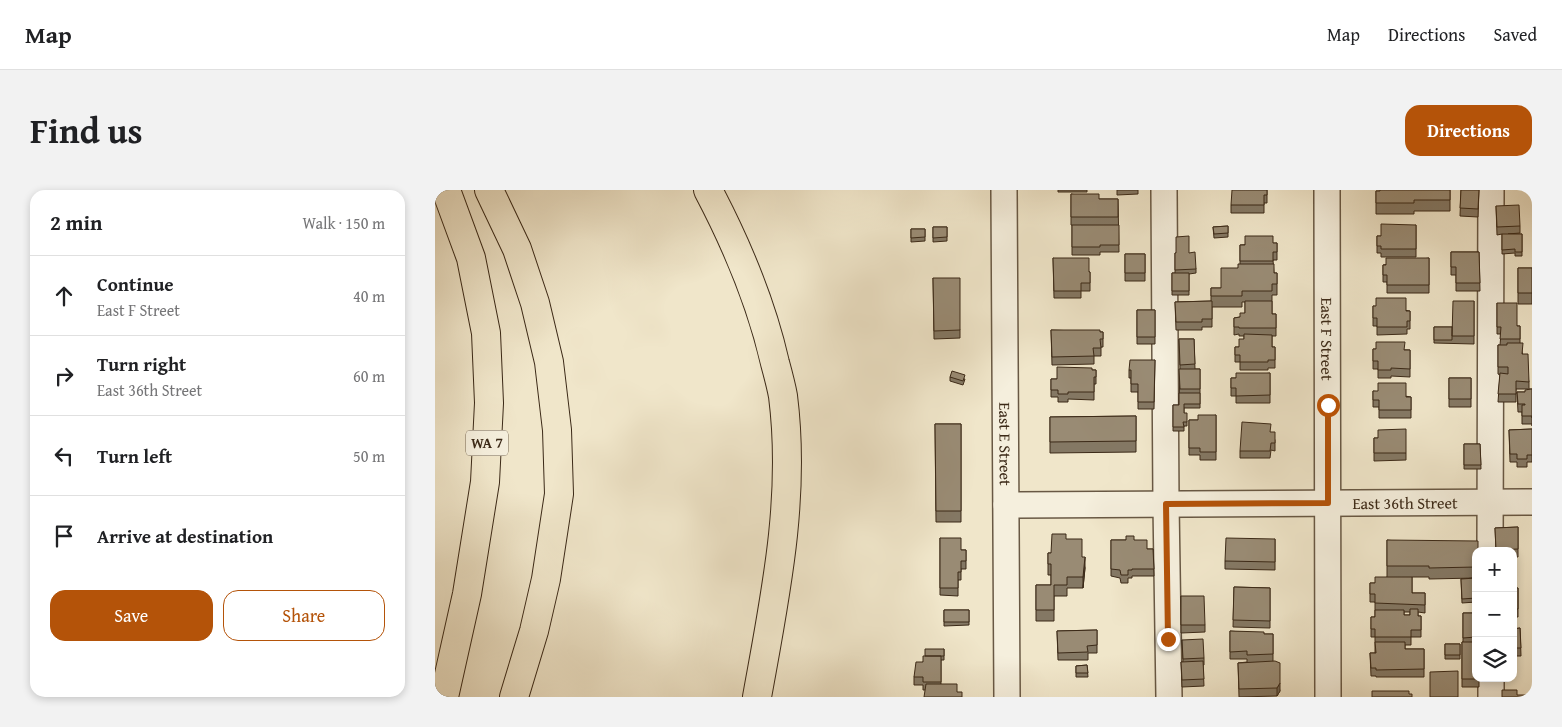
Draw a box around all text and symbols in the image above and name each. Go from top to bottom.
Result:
text: Map [25,17,72,52]
text: Map [1327,21,1360,48]
text: Directions [1388,21,1465,48]
text: Saved [1493,21,1537,48]
text: Find us [30,105,143,156]
button: Directions [1405,105,1532,156]
text: 2 min [50,207,102,238]
text: Walk · 150 m [302,211,385,235]
text: Continue [97,270,174,298]
icon: ahead [50,282,78,310]
text: 40 m [353,284,385,308]
street label: East F Street [1315,297,1339,381]
text: East F Street [97,298,180,322]
text: Turn right [97,350,186,378]
icon: right [50,362,78,390]
text: 60 m [353,364,385,388]
text: East 36th Street [97,378,202,402]
route start [1317,394,1340,417]
street label: East E Street [993,402,1018,486]
road number: WA 7 [466,430,508,456]
icon: left [50,442,78,470]
text: Turn left [97,442,172,470]
text: 50 m [353,444,385,468]
street label: East 36th Street [1352,490,1458,515]
icon: arrive [50,522,78,550]
text: Arrive at destination [97,522,273,550]
map controls [1472,547,1517,682]
button: + [1472,547,1517,592]
button: Save [50,590,213,641]
button: Share [223,590,385,641]
button: − [1472,592,1517,637]
route end [1157,628,1180,651]
button: layers [1472,637,1517,682]

